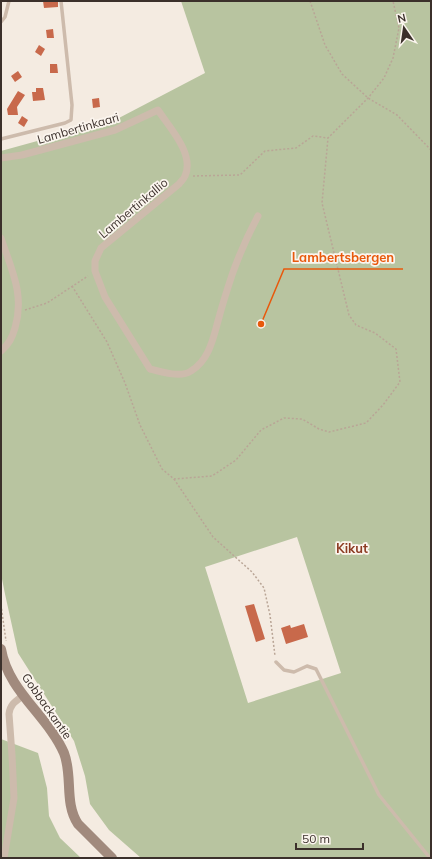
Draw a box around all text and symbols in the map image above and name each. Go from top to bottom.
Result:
north arrow [384,8,424,48]
text: N [396,11,407,26]
street label: Lambertinkaari [35,109,121,147]
street label: Lambertinkallio [95,175,171,241]
callout: Lambertsbergen [284,244,403,269]
text: Lambertsbergen [292,249,394,265]
district label: Kikut [336,540,368,556]
street label: Gobbackantie [19,670,75,742]
scale bar [296,825,363,851]
text: 50 m [302,831,330,846]

